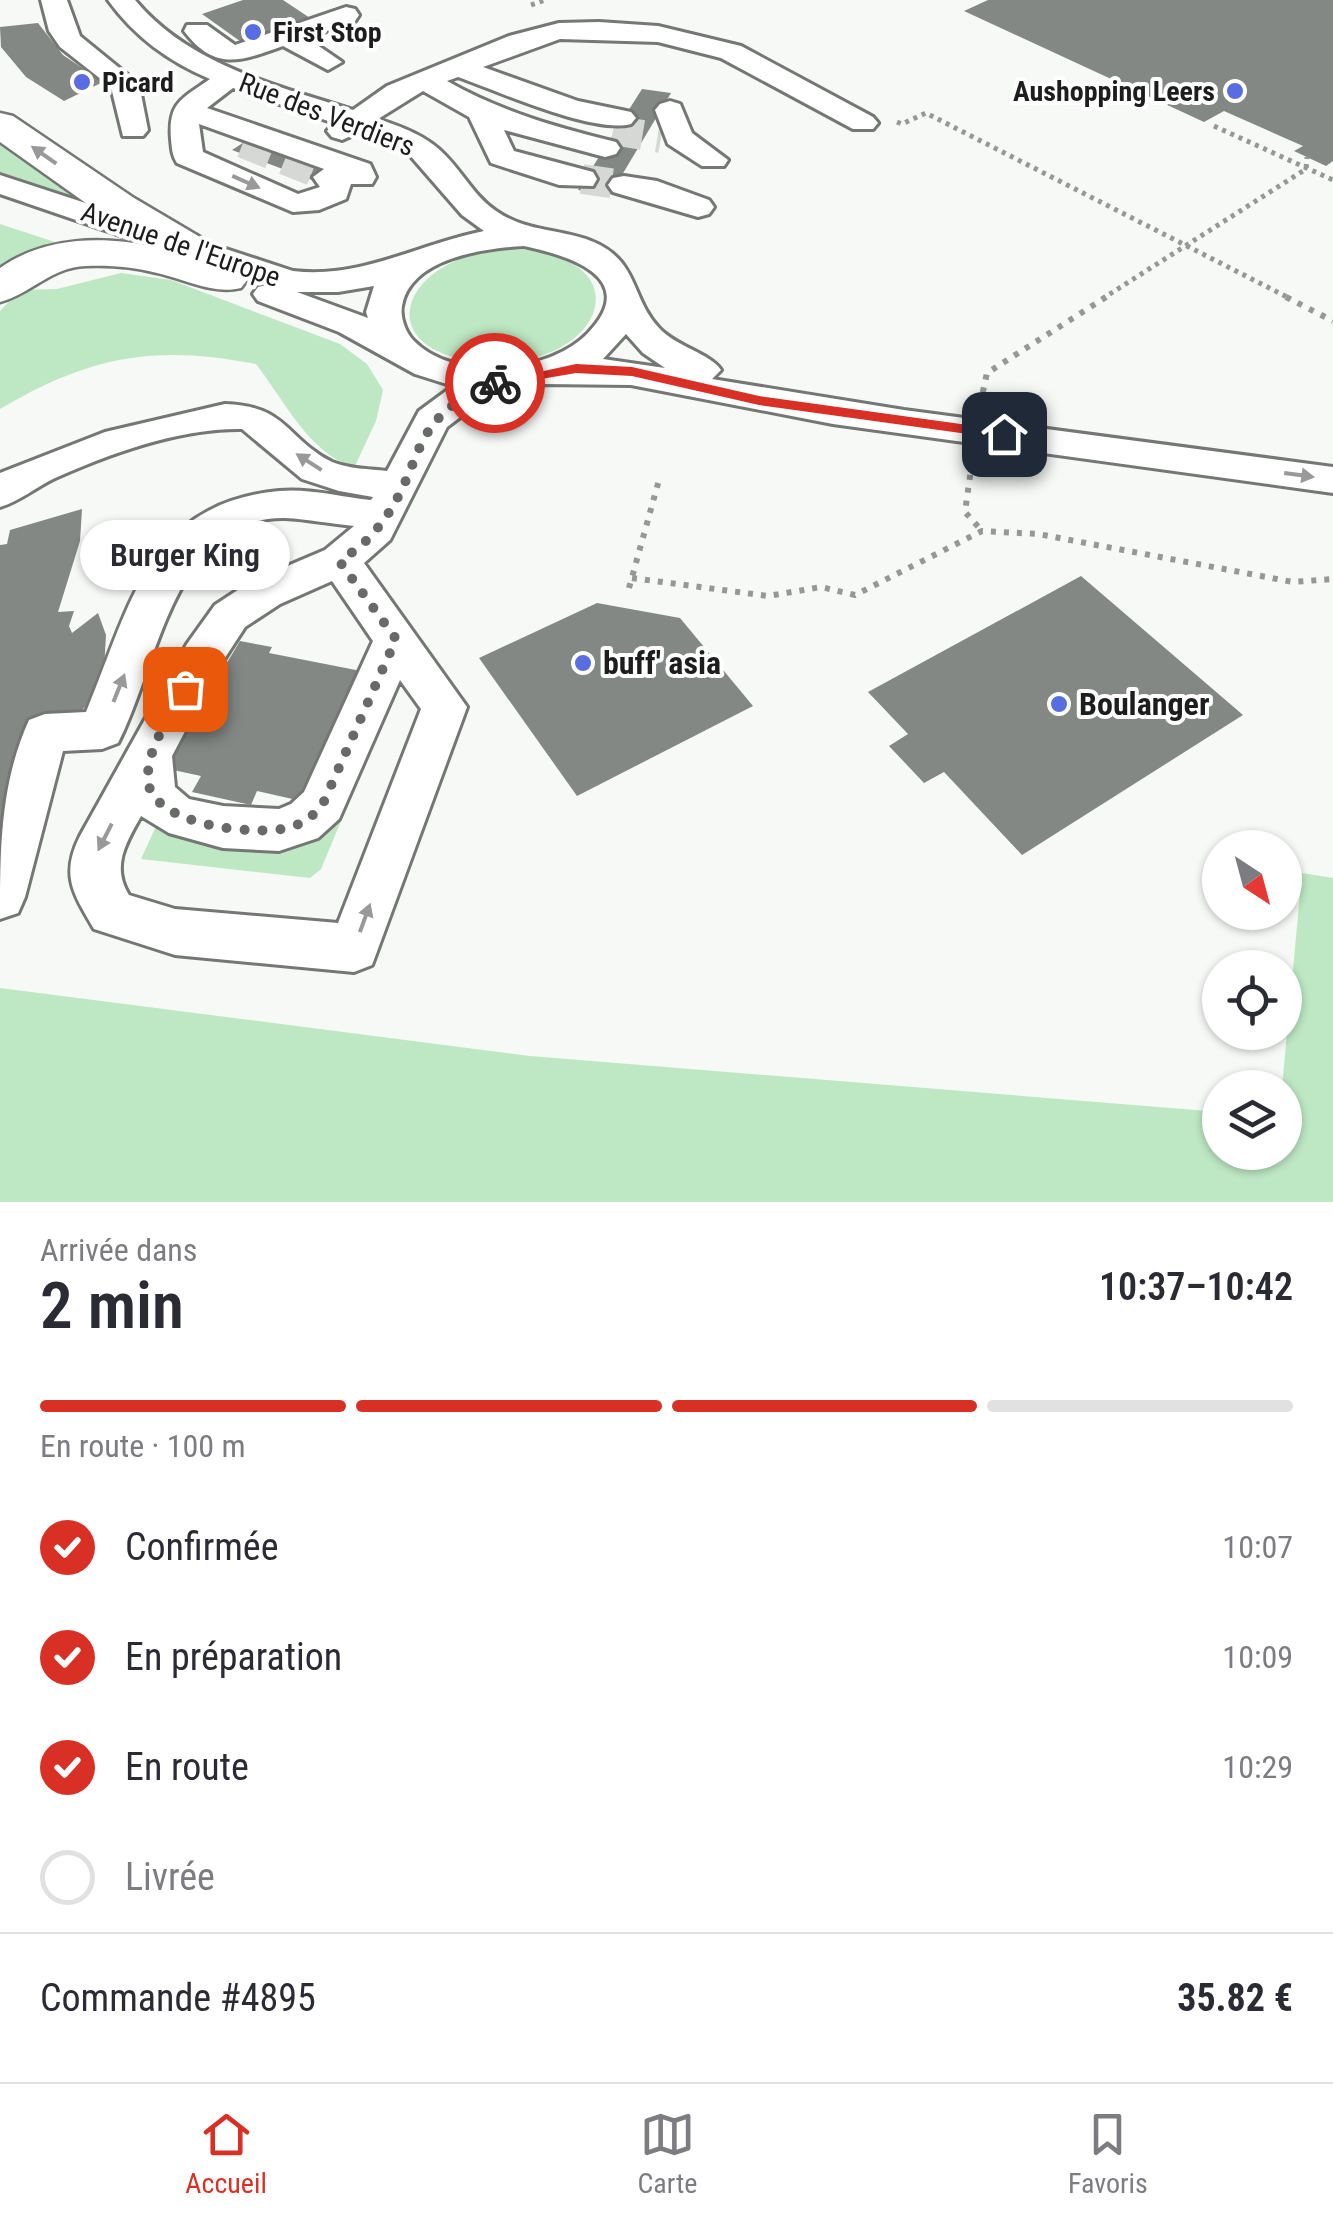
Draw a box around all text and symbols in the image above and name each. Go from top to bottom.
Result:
place label: First Stop [273,16,382,49]
marker: First Stop [242,21,264,43]
place label: Picard [102,66,174,99]
street label: Rue des Verdiers [234,66,419,163]
marker: Picard [71,71,93,93]
place label: Aushopping Leers [1013,75,1215,108]
marker: Aushopping Leers [1224,80,1246,102]
one-way arrow [31,146,58,165]
one-way arrow [231,174,261,190]
street label: Avenue de l'Europe [77,195,285,294]
courier [445,333,545,433]
icon: bike [468,356,523,411]
pin [962,392,1047,477]
icon: home [977,407,1032,462]
one-way arrow [295,453,322,472]
one-way arrow [1284,468,1316,484]
callout: Burger King [80,519,290,589]
text: Burger King [110,536,260,574]
place label: buff' asia [603,644,721,682]
pin [143,647,228,732]
marker: buff' asia [572,652,594,674]
icon: bag [158,662,213,717]
one-way arrow [111,673,127,703]
place label: Boulanger [1079,685,1210,723]
marker: Boulanger [1048,693,1070,715]
one-way arrow [97,823,114,852]
north arrow [1202,830,1302,930]
map controls [1202,830,1302,1170]
one-way arrow [358,903,373,933]
button: locate [1202,950,1302,1050]
button: layers [1202,1070,1302,1170]
text: Arrivée dans [40,1231,197,1269]
text: 10:37–10:42 [1099,1265,1293,1309]
text: 2 min [40,1268,184,1344]
text: En route · 100 m [40,1427,246,1465]
icon: check [40,1520,95,1575]
text: Confirmée [125,1525,278,1569]
text: 10:07 [1222,1528,1293,1566]
icon: check [40,1630,95,1685]
text: En préparation [125,1635,342,1679]
text: 10:09 [1222,1638,1293,1676]
icon: check [40,1740,95,1795]
text: En route [125,1745,249,1789]
text: 10:29 [1222,1748,1293,1786]
text: Livrée [125,1855,215,1899]
text: Commande #4895 [40,1976,316,2020]
text: 35.82 € [1177,1976,1293,2020]
tab: Accueil [185,2107,267,2200]
tab: Carte [637,2107,697,2200]
tab: Favoris [1068,2107,1148,2200]

